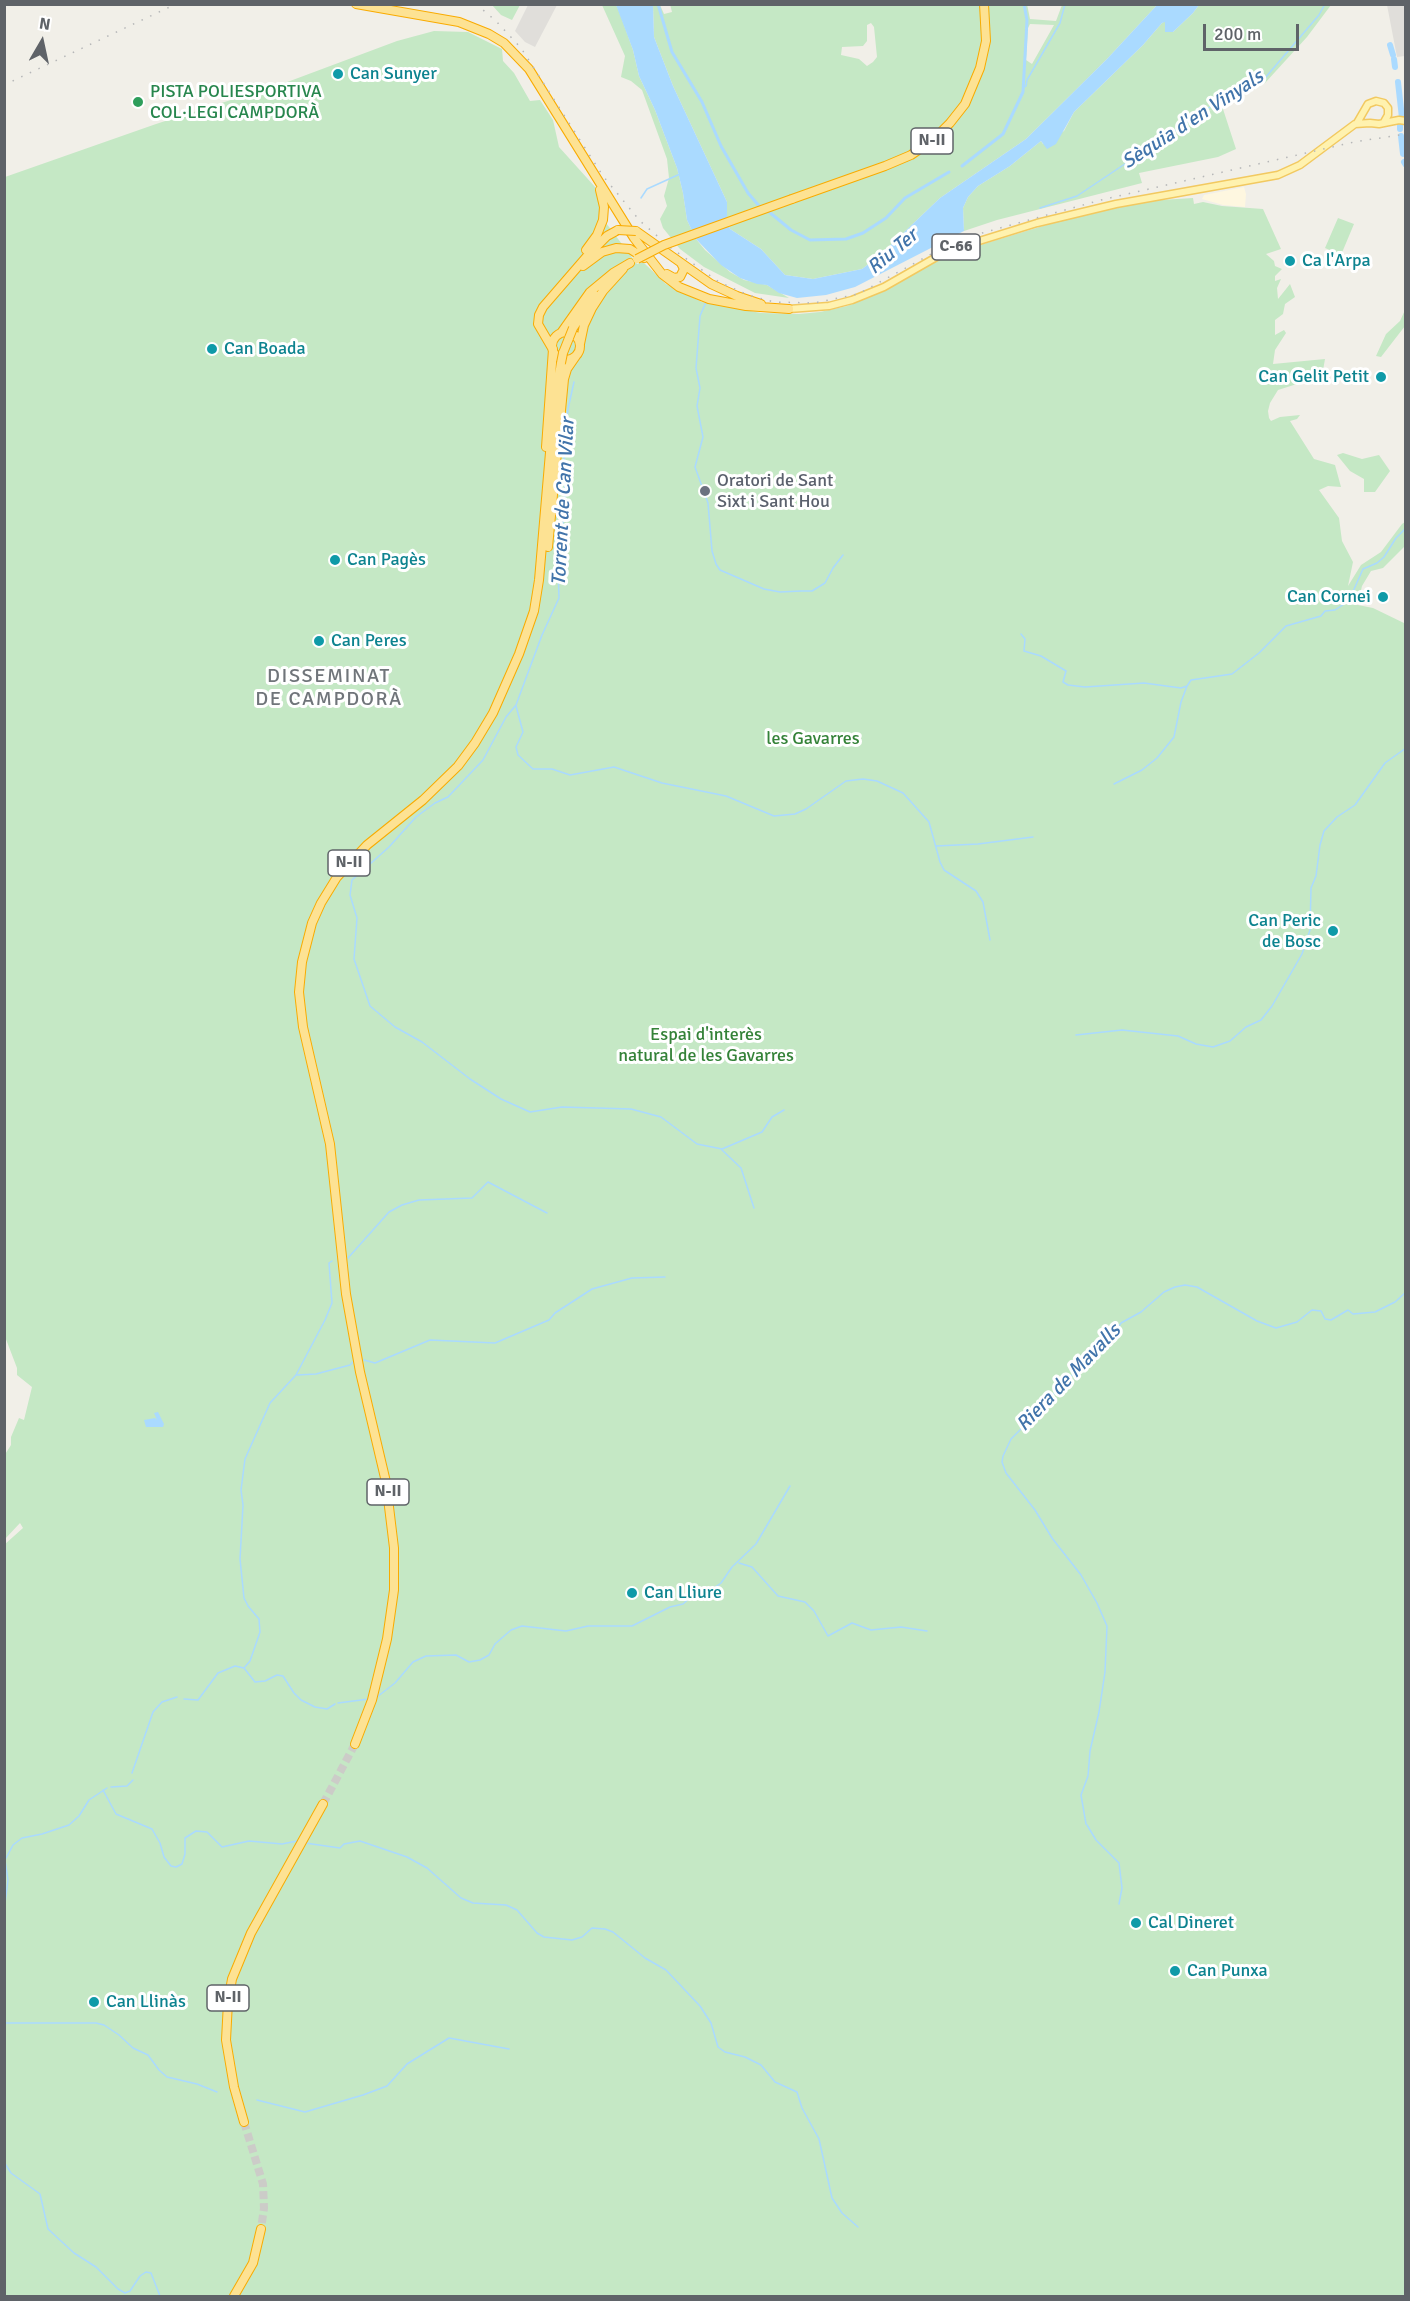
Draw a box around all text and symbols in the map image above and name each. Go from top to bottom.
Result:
north arrow [12,12,72,72]
scale bar [1206,12,1302,50]
text: N [38,13,52,35]
text: 200 m [1214,23,1261,45]
place label: Can Sunyer [350,63,437,85]
water label: Sèquia d'en Vinyals [1118,65,1268,175]
marker: Can Sunyer [331,67,345,81]
place label: PISTA POLIESPORTIVA COL·LEGI CAMPDORÀ [150,81,322,124]
marker: PISTA POLIESPORTIVA COL·LEGI CAMPDORÀ [131,95,145,109]
road number: N-II [911,128,953,154]
water label: Riu Ter [863,224,923,280]
road number: C-66 [932,234,980,260]
place label: Ca l'Arpa [1302,250,1371,272]
marker: Ca l'Arpa [1283,254,1297,268]
place label: Can Boada [224,338,306,360]
marker: Can Boada [205,342,219,356]
place label: Can Gelit Petit [1258,366,1369,388]
marker: Can Gelit Petit [1374,370,1388,384]
water label: Torrent de Can Vilar [548,418,580,586]
place label: Oratori de Sant Sixt i Sant Hou [717,470,833,512]
marker: Oratori de Sant Sixt i Sant Hou [698,484,712,498]
place label: Can Pagès [347,549,426,571]
marker: Can Pagès [328,553,342,567]
place label: Can Cornei [1287,586,1371,608]
marker: Can Cornei [1376,590,1390,604]
place label: Can Peres [331,630,407,652]
marker: Can Peres [312,634,326,648]
district label: DISSEMINAT DE CAMPDORÀ [255,665,403,712]
park label: les Gavarres [766,728,860,750]
road number: N-II [328,850,370,876]
place label: Can Peric de Bosc [1248,910,1321,952]
marker: Can Peric de Bosc [1326,924,1340,938]
park label: Espai d'interès natural de les Gavarres [618,1024,794,1066]
water label: Riera de Mavalls [1012,1319,1126,1437]
road number: N-II [367,1479,409,1505]
place label: Can Lliure [644,1582,722,1604]
marker: Can Lliure [625,1586,639,1600]
place label: Cal Dineret [1148,1912,1234,1934]
marker: Cal Dineret [1129,1916,1143,1930]
place label: Can Punxa [1187,1960,1268,1982]
marker: Can Punxa [1168,1964,1182,1978]
road number: N-II [207,1985,249,2011]
place label: Can Llinàs [106,1991,186,2013]
marker: Can Llinàs [87,1995,101,2009]

